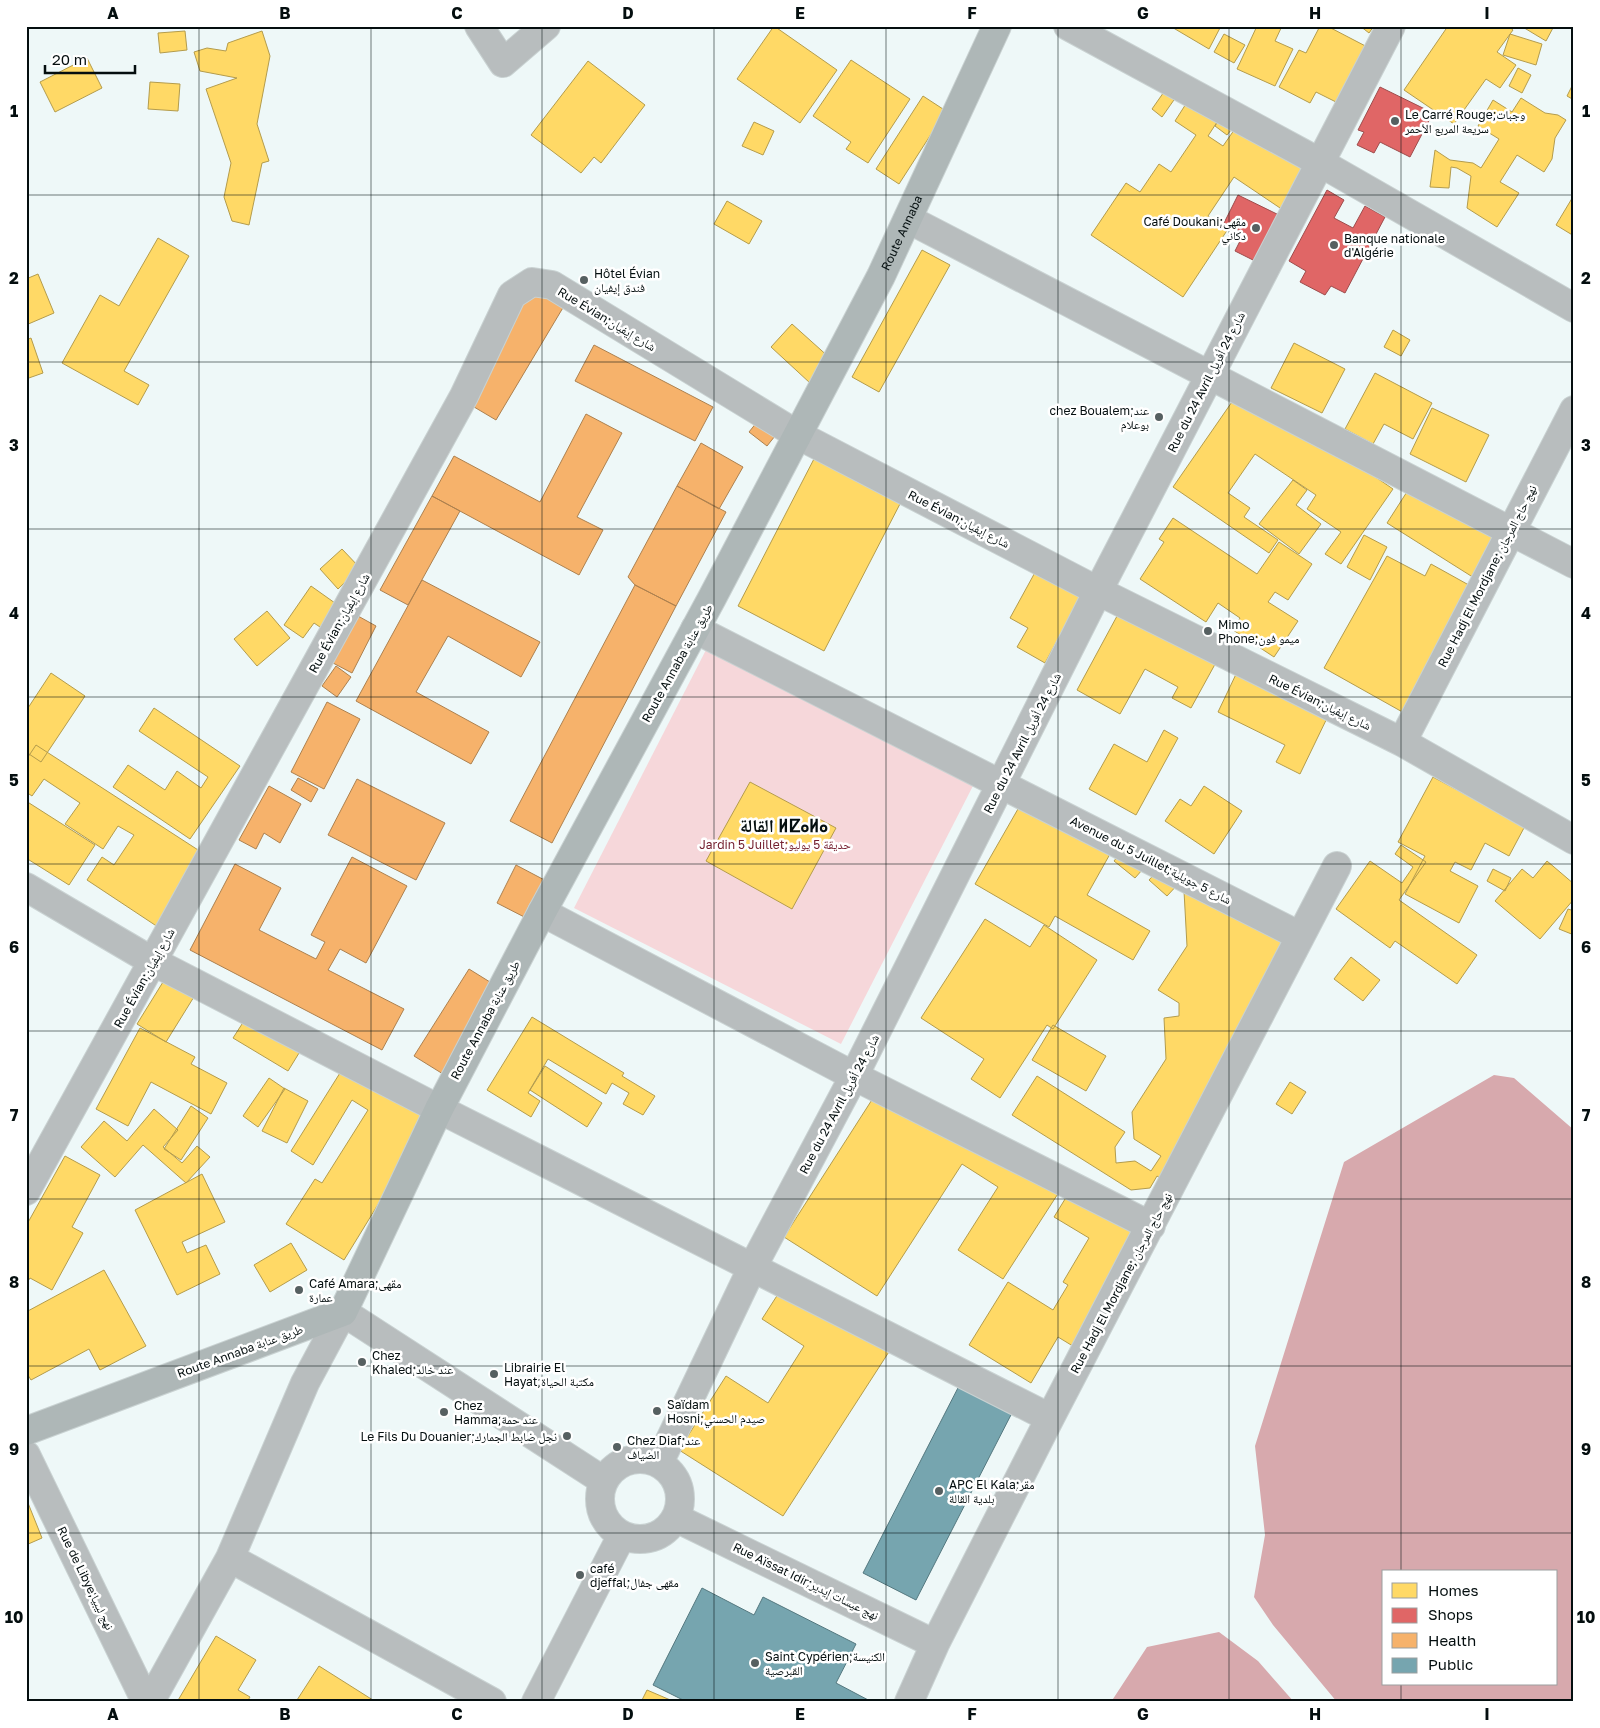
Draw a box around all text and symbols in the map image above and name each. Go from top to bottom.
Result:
text: A [107,3,119,23]
text: B [279,3,291,23]
text: C [451,3,463,23]
text: D [622,3,634,23]
text: E [795,3,805,23]
text: F [967,3,977,23]
text: G [1137,3,1149,23]
text: H [1309,3,1321,23]
text: I [1484,3,1490,23]
scale bar [45,42,135,74]
text: 20 m [52,50,87,68]
text: 1 [10,101,18,121]
text: 1 [1582,101,1590,121]
place label: Le Carré Rouge;وجبات سريعة المربع الأحمر [1404,107,1525,136]
marker: Le Carré Rouge;وجبات سريعة المربع الأحمر [1389,115,1401,127]
street label: Route Annaba [877,193,925,273]
place label: Café Doukani;مقهى دكاني [1143,214,1246,246]
marker: Café Doukani;مقهى دكاني [1250,222,1262,234]
place label: Banque nationale d'Algérie [1344,231,1445,260]
marker: Banque nationale d'Algérie [1328,239,1340,251]
place label: Hôtel Évian فندق إيفيان [594,266,660,295]
text: 2 [9,268,19,288]
text: 2 [1581,268,1591,288]
marker: Hôtel Évian فندق إيفيان [578,274,590,286]
street label: Rue Évian;شارع إيفيان [555,284,659,355]
street label: Rue du 24 Avril شارع 24 أفريل [1164,309,1249,455]
place label: chez Boualem;عند بوعلام [1050,403,1149,433]
marker: chez Boualem;عند بوعلام [1153,411,1165,423]
text: 3 [9,435,19,455]
text: 3 [1581,435,1591,455]
street label: Rue Hadj El Mordjane; نهج حاج المرجان [1434,482,1540,670]
street label: Rue Évian;شارع إيفيان [905,487,1012,552]
street label: Rue Évian;شارع إيفيان [305,570,374,676]
street label: Route Annaba طريق عنابة [638,601,716,725]
text: 4 [9,603,19,623]
text: 4 [1581,603,1591,623]
place label: Mimo Phone;ميمو فون [1218,617,1299,646]
marker: Mimo Phone;ميمو فون [1202,625,1214,637]
street label: Rue du 24 Avril شارع 24 أفريل [980,670,1065,816]
street label: Rue Évian;شارع إيفيان [1266,671,1374,734]
text: 5 [9,770,19,790]
text: 5 [1581,770,1591,790]
street label: Avenue du 5 Juillet;شارع 5 جويلية [1067,813,1234,908]
district label: القالة ⵍⵇⴰⵍⴰ [740,814,828,836]
park label: Jardin 5 Juillet;حديقة 5 يوليو [699,837,851,852]
street label: Rue Évian;شارع إيفيان [110,925,179,1031]
text: 6 [9,937,19,957]
text: 6 [1581,937,1591,957]
street label: Route Annaba طريق عنابة [447,958,523,1082]
street label: Rue du 24 Avril شارع 24 أفريل [796,1032,883,1177]
text: 7 [10,1105,19,1125]
text: 7 [1582,1105,1591,1125]
street label: Rue Hadj El Mordjane; نهج حاج المرجان [1067,1190,1175,1376]
text: 8 [9,1272,19,1292]
text: 8 [1581,1272,1591,1292]
place label: Café Amara;مقهى عمارة [309,1276,401,1305]
marker: Café Amara;مقهى عمارة [293,1284,305,1296]
street label: Route Annaba طريق عنابة [175,1321,305,1381]
place label: Chez Khaled;عند خالد [372,1348,453,1377]
marker: Chez Khaled;عند خالد [356,1356,368,1368]
place label: Librairie El Hayat;مكتبة الحياة [504,1360,594,1389]
marker: Librairie El Hayat;مكتبة الحياة [488,1368,500,1380]
place label: Saïdam Hosni;صيدم الحسني [667,1397,765,1429]
place label: Chez Hamma;عند حمة [454,1398,538,1427]
marker: Saïdam Hosni;صيدم الحسني [651,1405,663,1417]
marker: Chez Hamma;عند حمة [438,1406,450,1418]
place label: Le Fils Du Douanier;نجل ضابط الجمارك [360,1429,557,1444]
marker: Le Fils Du Douanier;نجل ضابط الجمارك [561,1430,573,1442]
place label: Chez Diaf;عند الضياف [627,1433,700,1462]
text: 9 [9,1439,19,1459]
text: 9 [1581,1439,1591,1459]
marker: Chez Diaf;عند الضياف [611,1441,623,1453]
place label: APC El Kala;مقر بلدية القالة [949,1477,1034,1506]
marker: APC El Kala;مقر بلدية القالة [933,1485,945,1497]
street label: Rue de Libye;نهج ليبيا [54,1524,118,1632]
street label: Rue Aïssat Idir;نهج عيسات إيدير [730,1539,881,1623]
place label: café djeffal;مقهى جفال [590,1561,679,1590]
marker: café djeffal;مقهى جفال [574,1569,586,1581]
legend [1382,1570,1558,1686]
text: Homes [1428,1581,1478,1599]
text: Shops [1428,1605,1473,1623]
text: 10 [5,1607,23,1627]
text: 10 [1577,1607,1595,1627]
text: Health [1428,1631,1476,1649]
place label: Saint Cypérien;الكنيسة القبرصية [765,1649,885,1678]
text: Public [1428,1655,1473,1673]
marker: Saint Cypérien;الكنيسة القبرصية [749,1657,761,1669]
text: A [107,1704,119,1724]
text: B [279,1704,291,1724]
text: C [451,1704,463,1724]
text: D [622,1704,634,1724]
text: E [795,1704,805,1724]
text: F [967,1704,977,1724]
text: G [1137,1704,1149,1724]
text: H [1309,1704,1321,1724]
text: I [1484,1704,1490,1724]

